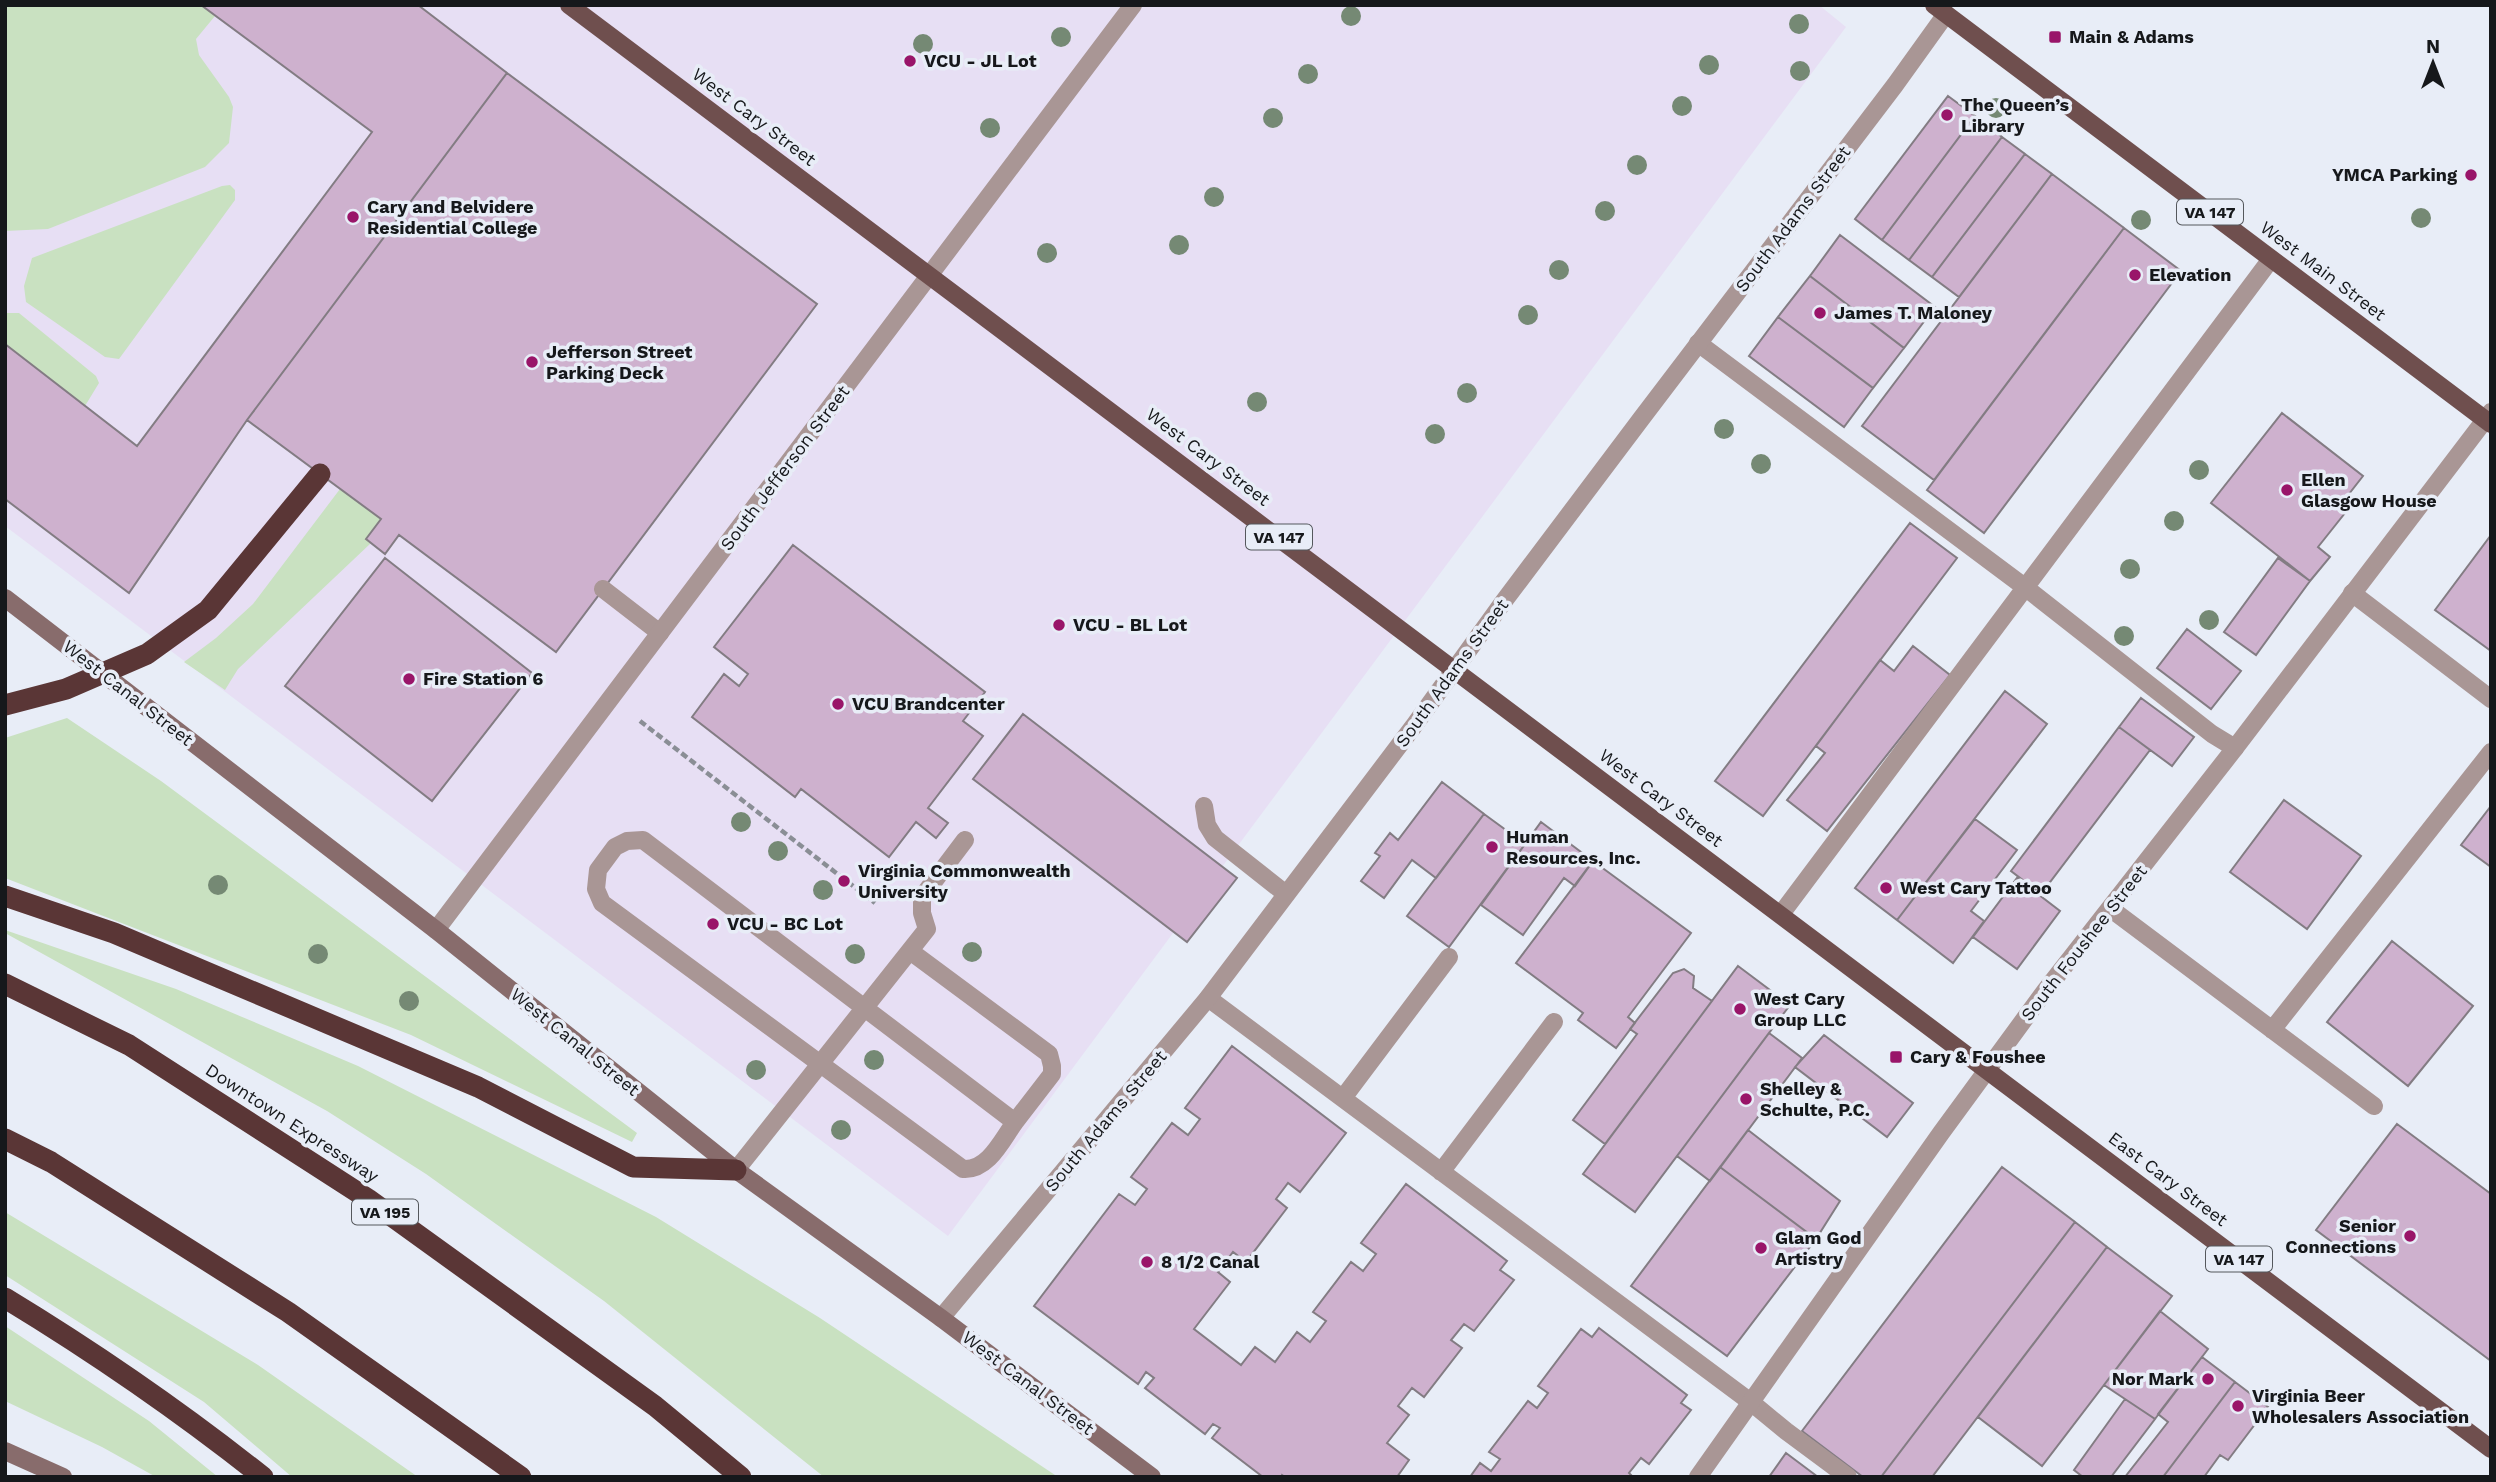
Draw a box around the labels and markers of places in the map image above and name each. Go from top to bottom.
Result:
place label: Main & Adams [2069,26,2194,47]
marker: Main & Adams [2047,29,2063,45]
place label: VCU - JL Lot [924,50,1037,71]
marker: VCU - JL Lot [902,53,918,69]
place label: The Queen’s Library [1961,94,2070,136]
marker: The Queen’s Library [1939,107,1955,123]
place label: YMCA Parking [2332,164,2458,185]
marker: YMCA Parking [2463,167,2479,183]
place label: Cary and Belvidere Residential College [367,196,537,238]
marker: Cary and Belvidere Residential College [345,209,361,225]
place label: Elevation [2149,264,2231,285]
marker: Elevation [2127,267,2143,283]
place label: James T. Maloney [1834,302,1993,323]
marker: James T. Maloney [1812,305,1828,321]
place label: Jefferson Street Parking Deck [546,341,693,383]
marker: Jefferson Street Parking Deck [524,354,540,370]
place label: Ellen Glasgow House [2301,469,2437,511]
marker: Ellen Glasgow House [2279,482,2295,498]
place label: VCU - BL Lot [1073,614,1187,635]
marker: VCU - BL Lot [1051,617,1067,633]
place label: Fire Station 6 [423,668,543,689]
marker: Fire Station 6 [401,671,417,687]
place label: VCU Brandcenter [852,693,1005,714]
marker: VCU Brandcenter [830,696,846,712]
place label: Human Resources, Inc. [1506,826,1641,868]
marker: Human Resources, Inc. [1484,839,1500,855]
place label: Virginia Commonwealth University [858,860,1071,902]
marker: Virginia Commonwealth University [836,873,852,889]
place label: West Cary Tattoo [1900,877,2052,898]
marker: West Cary Tattoo [1878,880,1894,896]
place label: VCU - BC Lot [727,913,843,934]
marker: VCU - BC Lot [705,916,721,932]
place label: West Cary Group LLC [1754,988,1847,1030]
marker: West Cary Group LLC [1732,1001,1748,1017]
place label: Cary & Foushee [1910,1046,2046,1067]
marker: Cary & Foushee [1888,1049,1904,1065]
place label: Shelley & Schulte, P.C. [1760,1078,1870,1120]
marker: Shelley & Schulte, P.C. [1738,1091,1754,1107]
place label: Senior Connections [2285,1215,2396,1257]
place label: Glam God Artistry [1775,1227,1862,1269]
marker: Senior Connections [2402,1228,2418,1244]
marker: Glam God Artistry [1753,1240,1769,1256]
place label: 8 1/2 Canal [1161,1251,1259,1272]
marker: 8 1/2 Canal [1139,1254,1155,1270]
place label: Nor Mark [2112,1368,2195,1389]
marker: Nor Mark [2200,1371,2216,1387]
place label: Virginia Beer Wholesalers Association [2252,1385,2469,1427]
marker: Virginia Beer Wholesalers Association [2230,1398,2246,1414]

